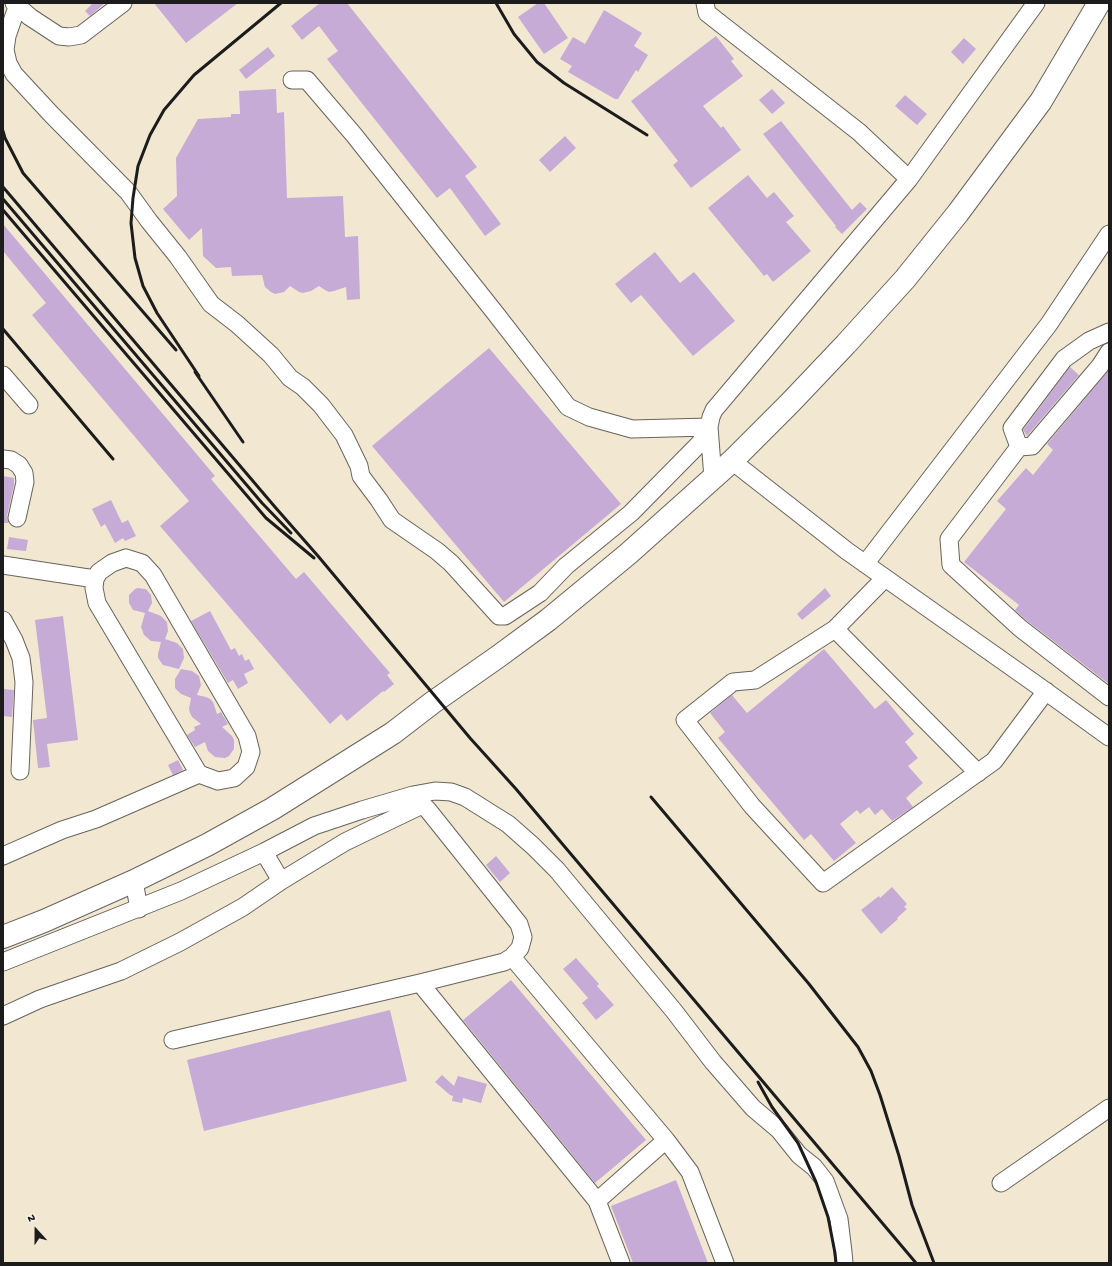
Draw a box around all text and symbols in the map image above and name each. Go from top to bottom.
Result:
north arrow [16,1210,56,1250]
text: N [26,1212,37,1226]

